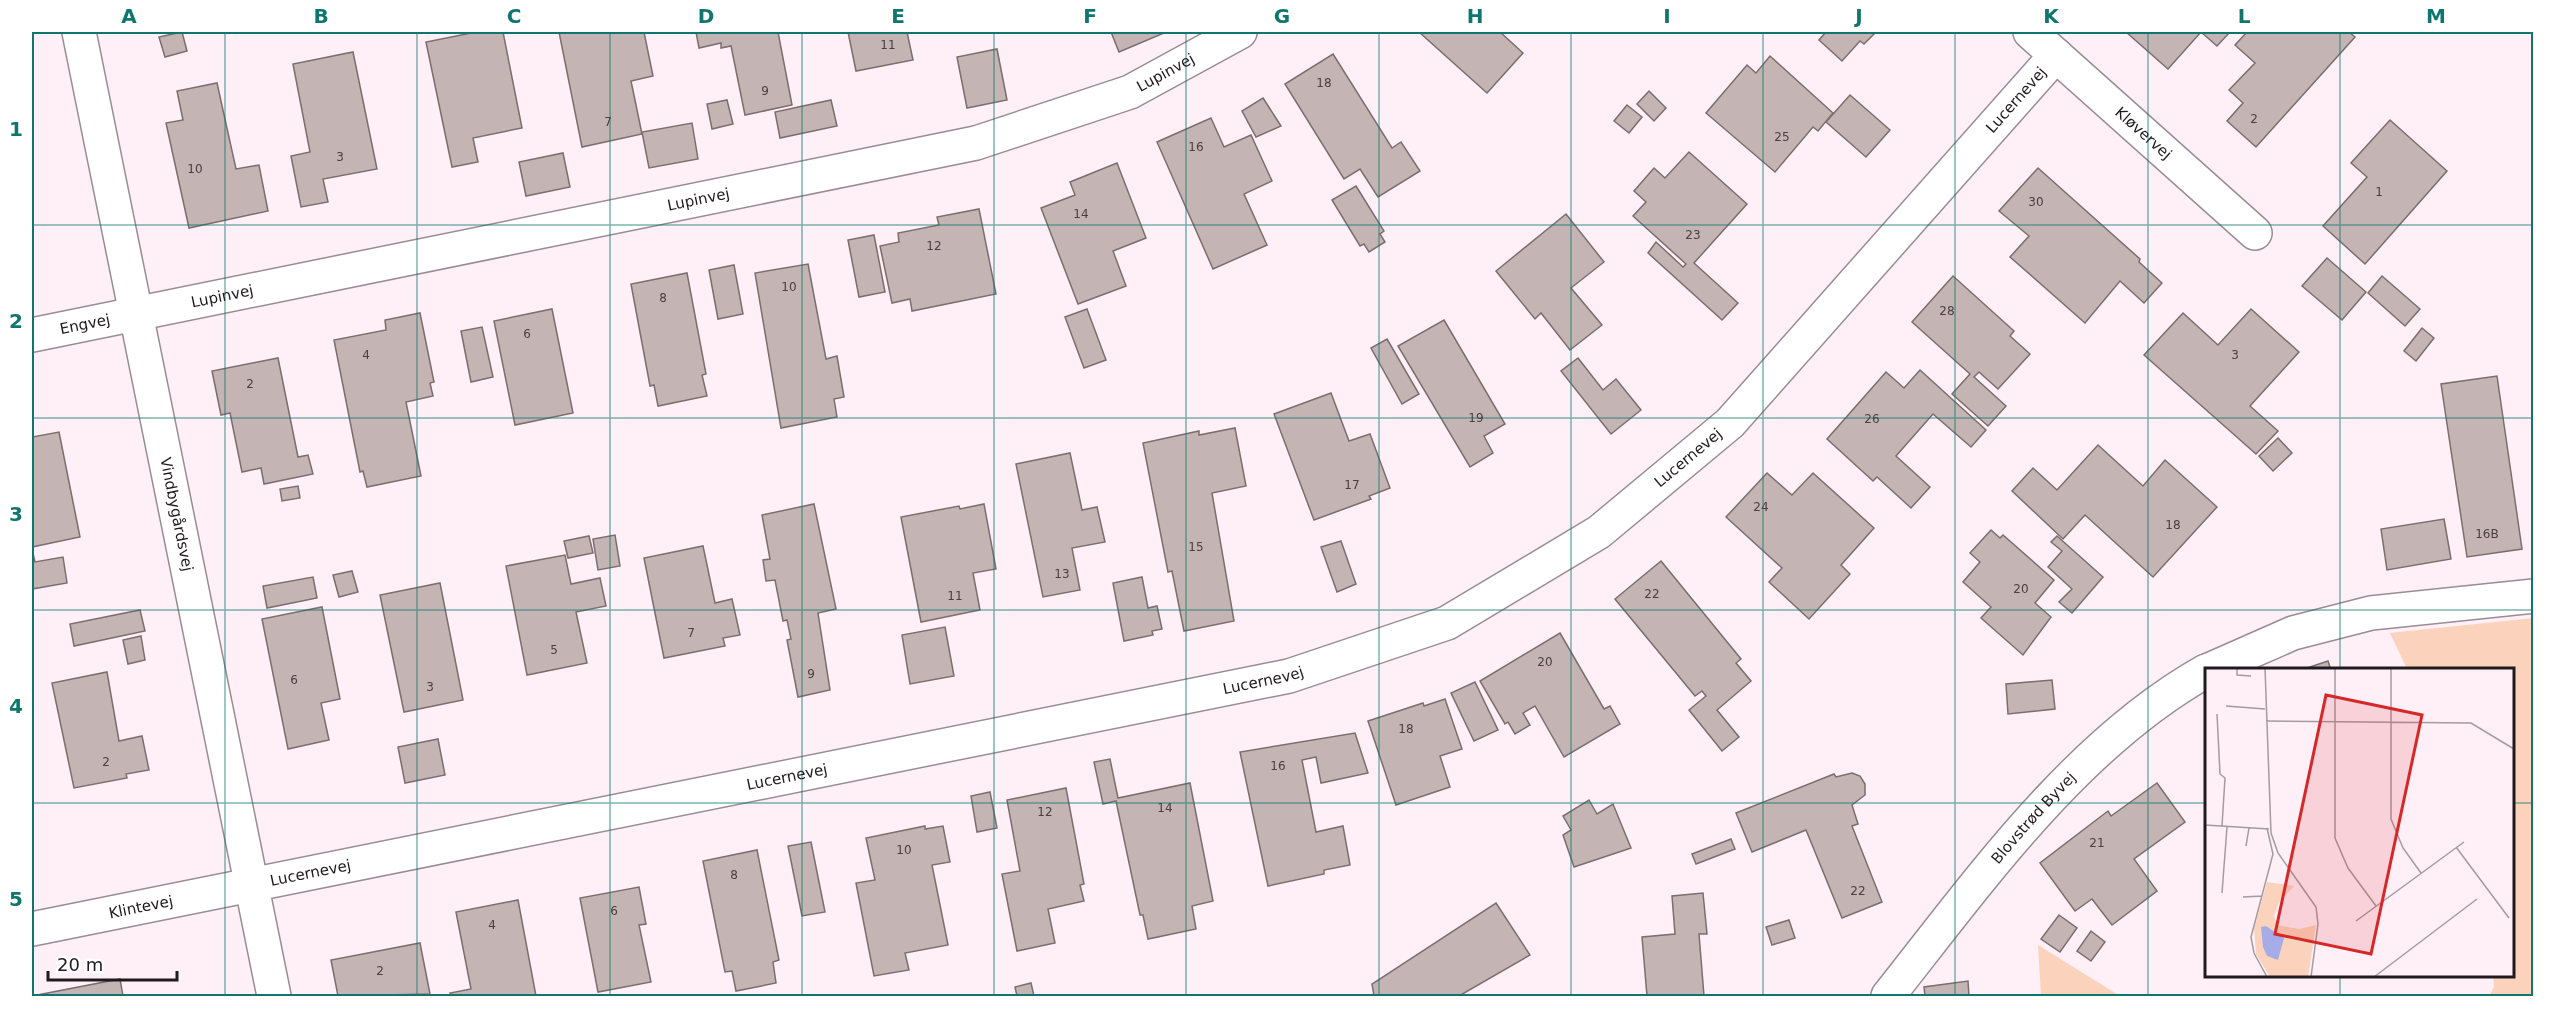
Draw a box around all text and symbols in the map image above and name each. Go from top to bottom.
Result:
text: A [121,4,137,28]
text: B [313,4,329,28]
text: C [507,4,521,28]
text: D [698,4,714,28]
text: E [891,4,905,28]
text: F [1083,4,1097,28]
text: G [1274,4,1290,28]
text: H [1467,4,1483,28]
text: I [1663,4,1671,28]
text: J [1853,4,1863,28]
text: K [2043,4,2060,28]
text: L [2238,4,2251,28]
text: M [2426,4,2446,28]
house number: 11 [880,38,896,52]
street label: Lupinvej [1133,50,1198,96]
street label: Lucernevej [1982,63,2050,137]
house number: 18 [1316,76,1332,90]
house number: 9 [761,84,769,98]
street label: Kløvervej [2111,103,2175,163]
house number: 2 [2250,112,2258,126]
house number: 7 [604,115,612,129]
text: 1 [9,117,23,141]
house number: 25 [1774,130,1790,144]
house number: 16 [1188,140,1204,154]
house number: 3 [336,150,344,164]
house number: 10 [187,162,203,176]
street label: Lupinvej [666,184,731,215]
house number: 1 [2375,185,2383,199]
house number: 30 [2028,195,2044,209]
house number: 14 [1073,207,1089,221]
house number: 23 [1685,228,1701,242]
house number: 12 [926,239,942,253]
house number: 10 [781,280,797,294]
street label: Lupinvej [189,281,255,311]
house number: 8 [659,291,667,305]
house number: 28 [1939,304,1955,318]
text: 2 [9,309,23,333]
street label: Engvej [58,310,112,338]
house number: 6 [523,327,531,341]
house number: 4 [362,348,370,362]
house number: 3 [2231,348,2239,362]
house number: 2 [246,377,254,391]
house number: 19 [1468,411,1484,425]
house number: 26 [1864,412,1880,426]
street label: Lucernevej [1651,425,1725,491]
street label: Vindbygårdsvej [156,456,197,573]
house number: 17 [1344,478,1360,492]
house number: 24 [1753,500,1769,514]
text: 3 [9,502,23,526]
house number: 18 [2165,518,2181,532]
house number: 16B [2475,527,2499,541]
house number: 15 [1188,540,1204,554]
house number: 13 [1054,567,1070,581]
house number: 20 [2013,582,2029,596]
house number: 22 [1644,587,1660,601]
house number: 11 [947,589,963,603]
house number: 7 [687,626,695,640]
house number: 5 [550,643,558,657]
house number: 20 [1537,655,1553,669]
street label: Lucernevej [1221,663,1306,698]
house number: 9 [807,667,815,681]
inset map [2205,668,2514,977]
house number: 6 [290,673,298,687]
house number: 3 [426,680,434,694]
text: 4 [9,694,23,718]
house number: 18 [1398,722,1414,736]
house number: 2 [102,755,110,769]
house number: 16 [1270,759,1286,773]
street label: Lucernevej [745,760,829,794]
street label: Blovstrød Byvej [1988,768,2080,868]
house number: 14 [1157,801,1173,815]
house number: 12 [1037,805,1053,819]
house number: 21 [2089,836,2105,850]
house number: 10 [896,843,912,857]
street label: Lucernevej [268,856,352,890]
house number: 8 [730,868,738,882]
house number: 22 [1850,884,1866,898]
text: 5 [9,887,23,911]
street label: Klintevej [107,892,175,922]
house number: 6 [610,904,618,918]
house number: 4 [488,918,496,932]
scale bar [48,944,177,982]
text: 20 m [57,954,103,975]
house number: 2 [376,964,384,978]

